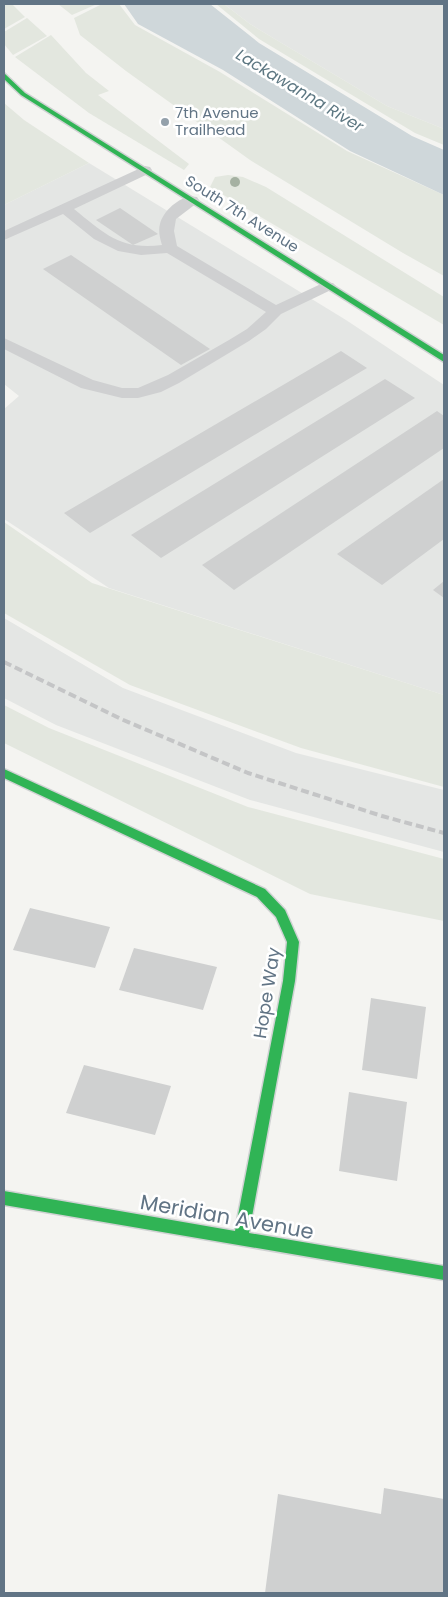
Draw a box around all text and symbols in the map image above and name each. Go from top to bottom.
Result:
water label: Lackawanna River [232,43,369,138]
place label: 7th Avenue Trailhead [175,102,259,140]
marker: 7th Avenue Trailhead [159,116,171,128]
street label: South 7th Avenue [181,170,303,257]
street label: Hope Way [247,946,286,1040]
street label: Meridian Avenue [138,1187,316,1246]

